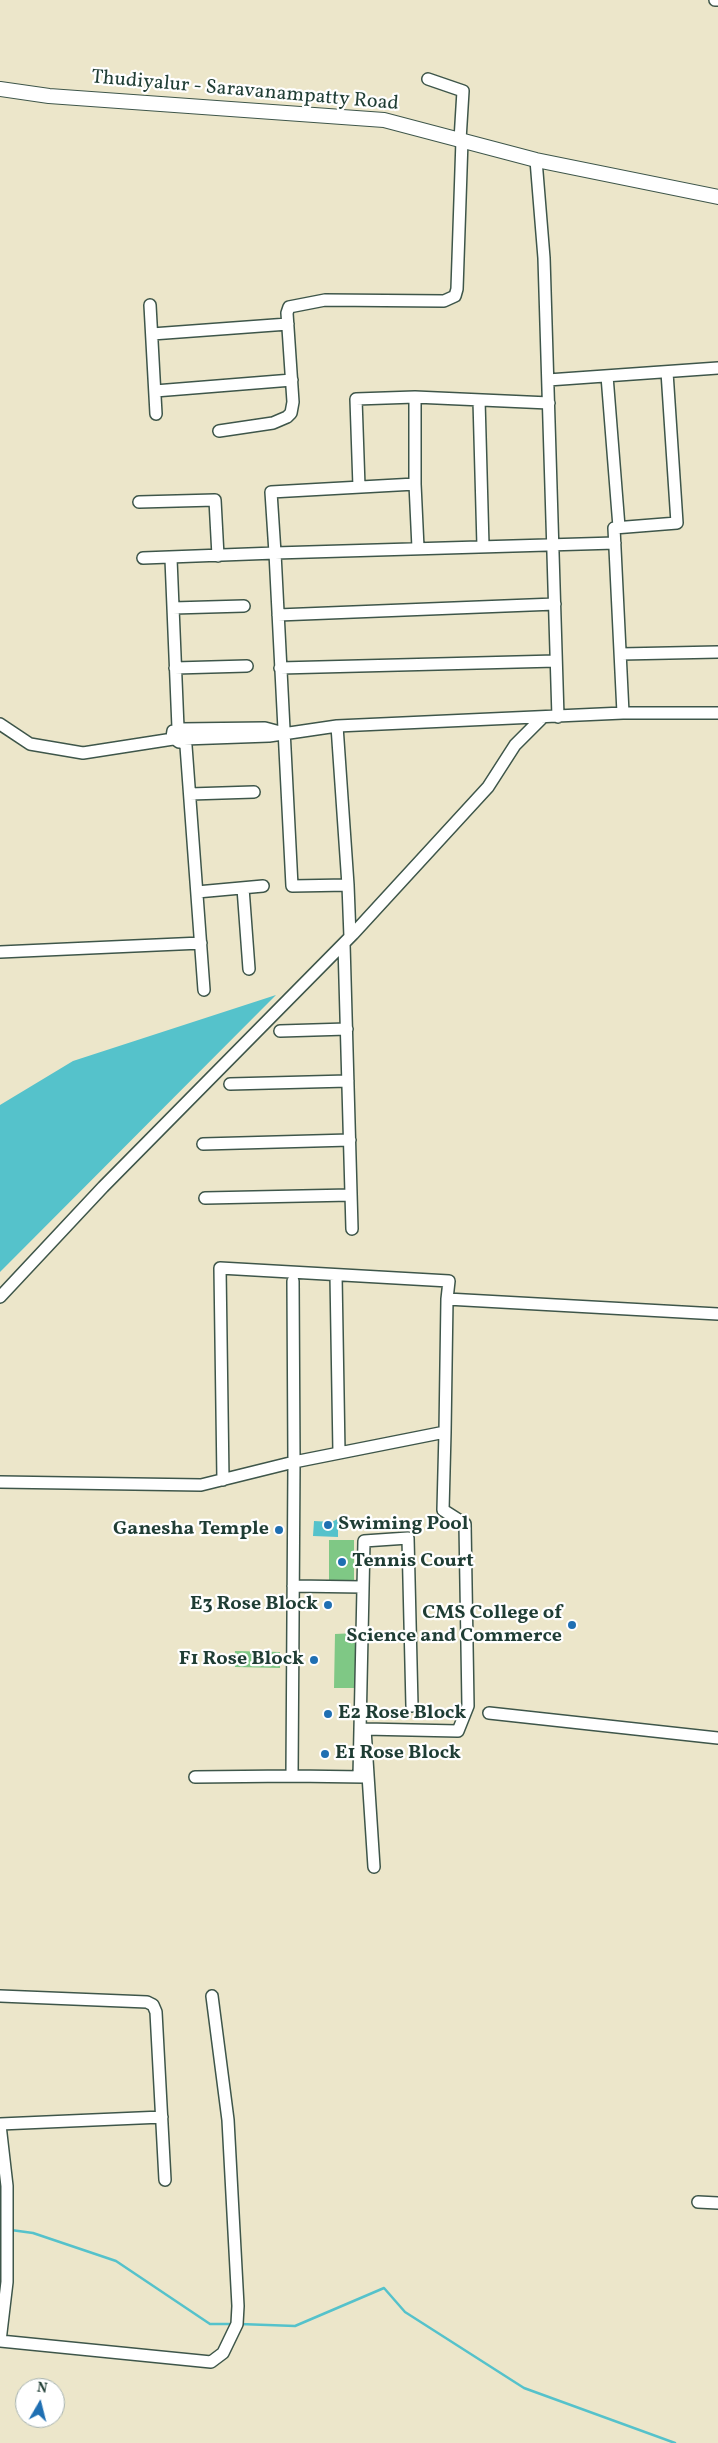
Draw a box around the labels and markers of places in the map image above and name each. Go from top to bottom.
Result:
place label: Swiming Pool [338,1513,468,1537]
place label: Ganesha Temple [113,1518,269,1542]
marker: Swiming Pool [322,1519,334,1531]
marker: Ganesha Temple [273,1524,285,1536]
place label: Tennis Court [352,1550,474,1574]
marker: Tennis Court [336,1556,348,1568]
place label: E3 Rose Block [190,1593,318,1617]
marker: E3 Rose Block [322,1599,334,1611]
place label: CMS College of Science and Commerce [346,1602,562,1649]
marker: CMS College of Science and Commerce [566,1619,578,1631]
place label: F1 Rose Block [179,1648,304,1672]
marker: F1 Rose Block [308,1654,320,1666]
place label: E2 Rose Block [338,1702,466,1726]
marker: E2 Rose Block [322,1708,334,1720]
place label: E1 Rose Block [335,1742,461,1766]
marker: E1 Rose Block [319,1748,331,1760]

